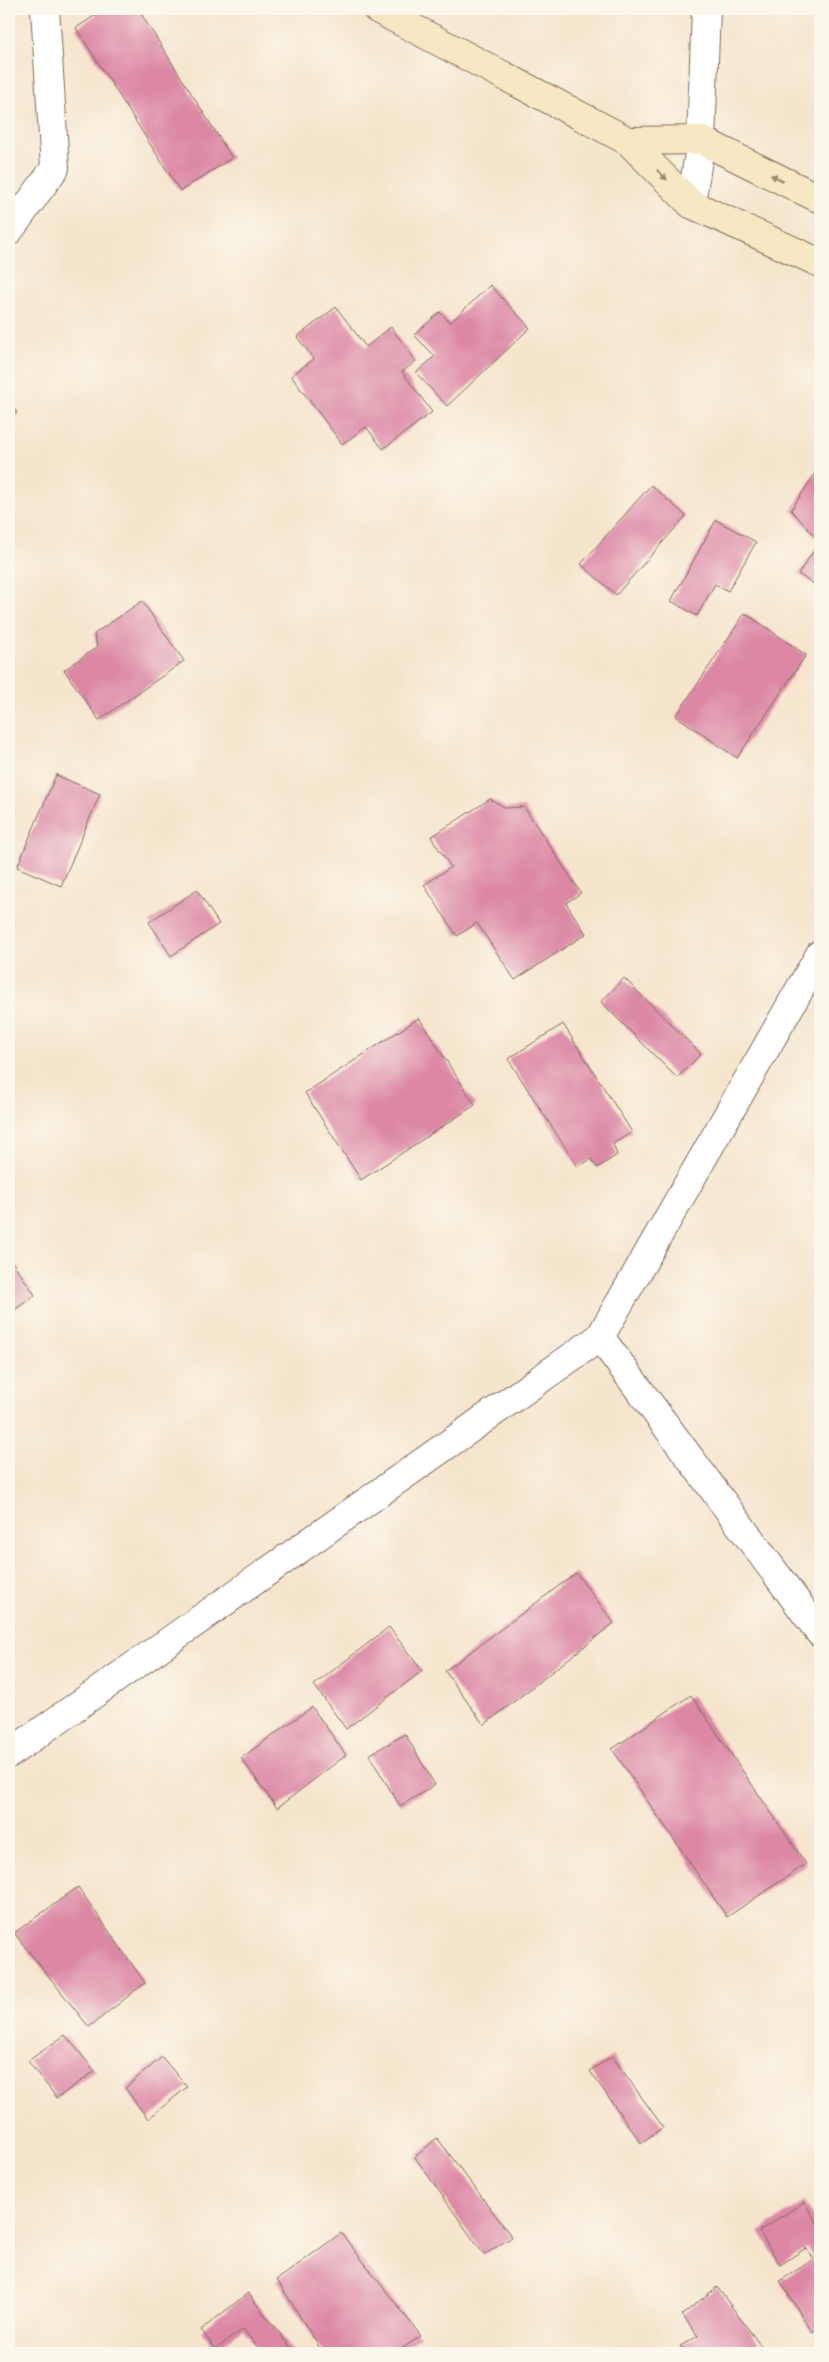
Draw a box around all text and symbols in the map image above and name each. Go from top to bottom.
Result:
one-way arrow [656,169,668,181]
one-way arrow [769,173,784,182]

